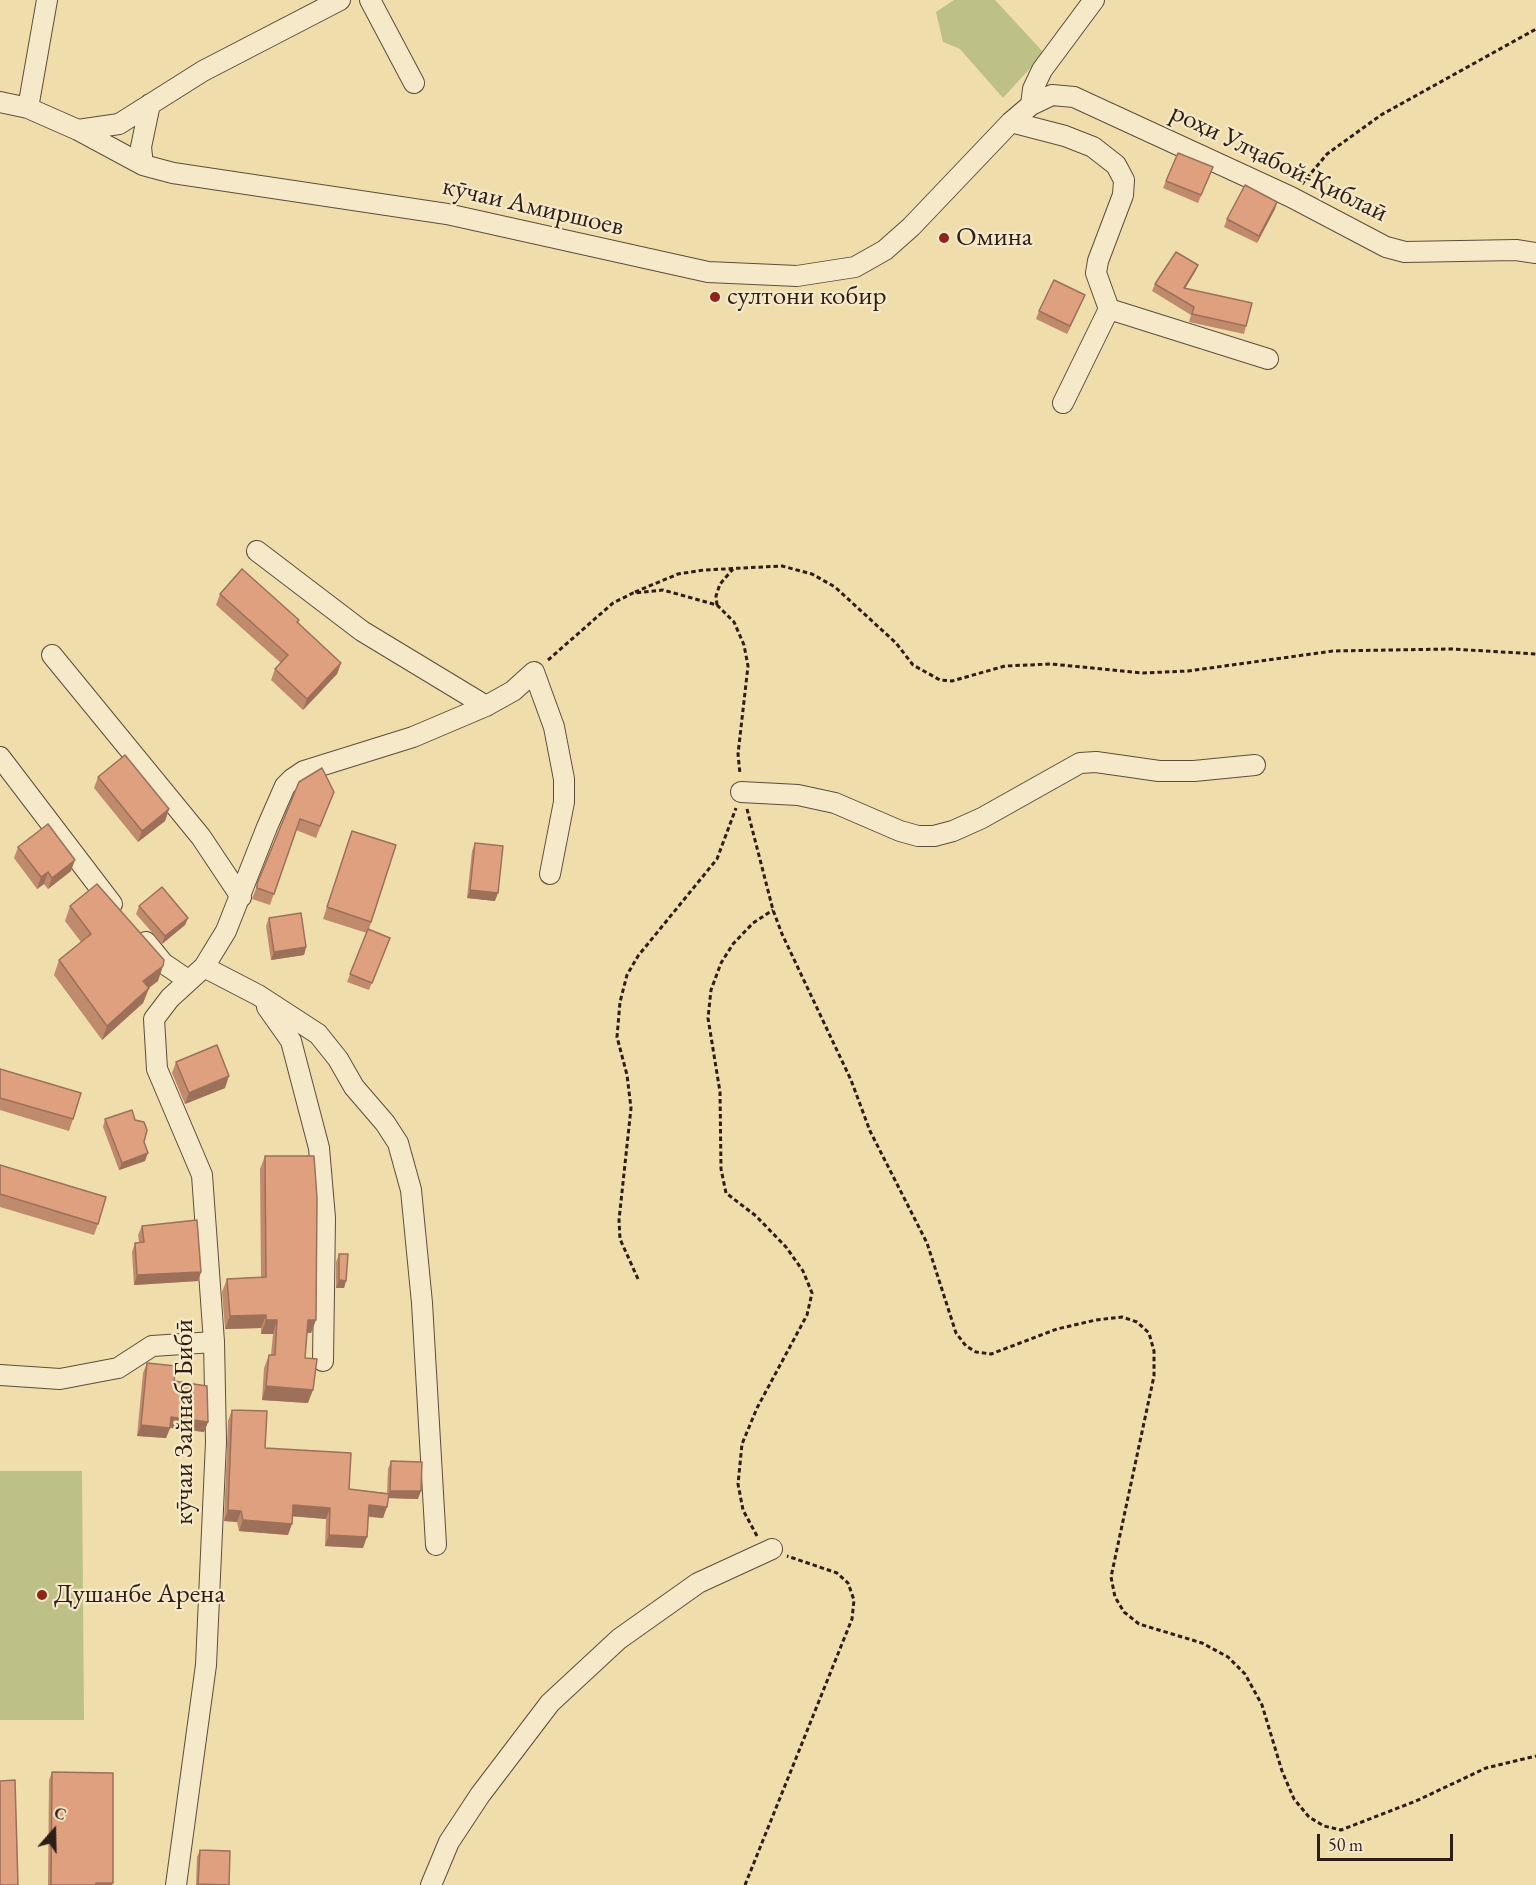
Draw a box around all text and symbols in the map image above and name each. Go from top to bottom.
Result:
street label: роҳи Улҷабой-Қиблаӣ [1165,96,1393,230]
street label: кӯчаи Амиршоев [439,170,627,244]
place label: Омина [956,222,1033,254]
marker: Омина [937,231,951,245]
place label: султони кобир [727,281,887,313]
marker: султони кобир [708,290,722,304]
street label: кӯчаи Зайнаб Бибӣ [169,1319,201,1525]
place label: Душанбе Арена [54,1579,225,1611]
marker: Душанбе Арена [35,1588,49,1602]
north arrow [24,1801,84,1861]
text: С [51,1802,69,1825]
scale bar [1320,1822,1456,1860]
text: 50 m [1328,1833,1363,1856]

